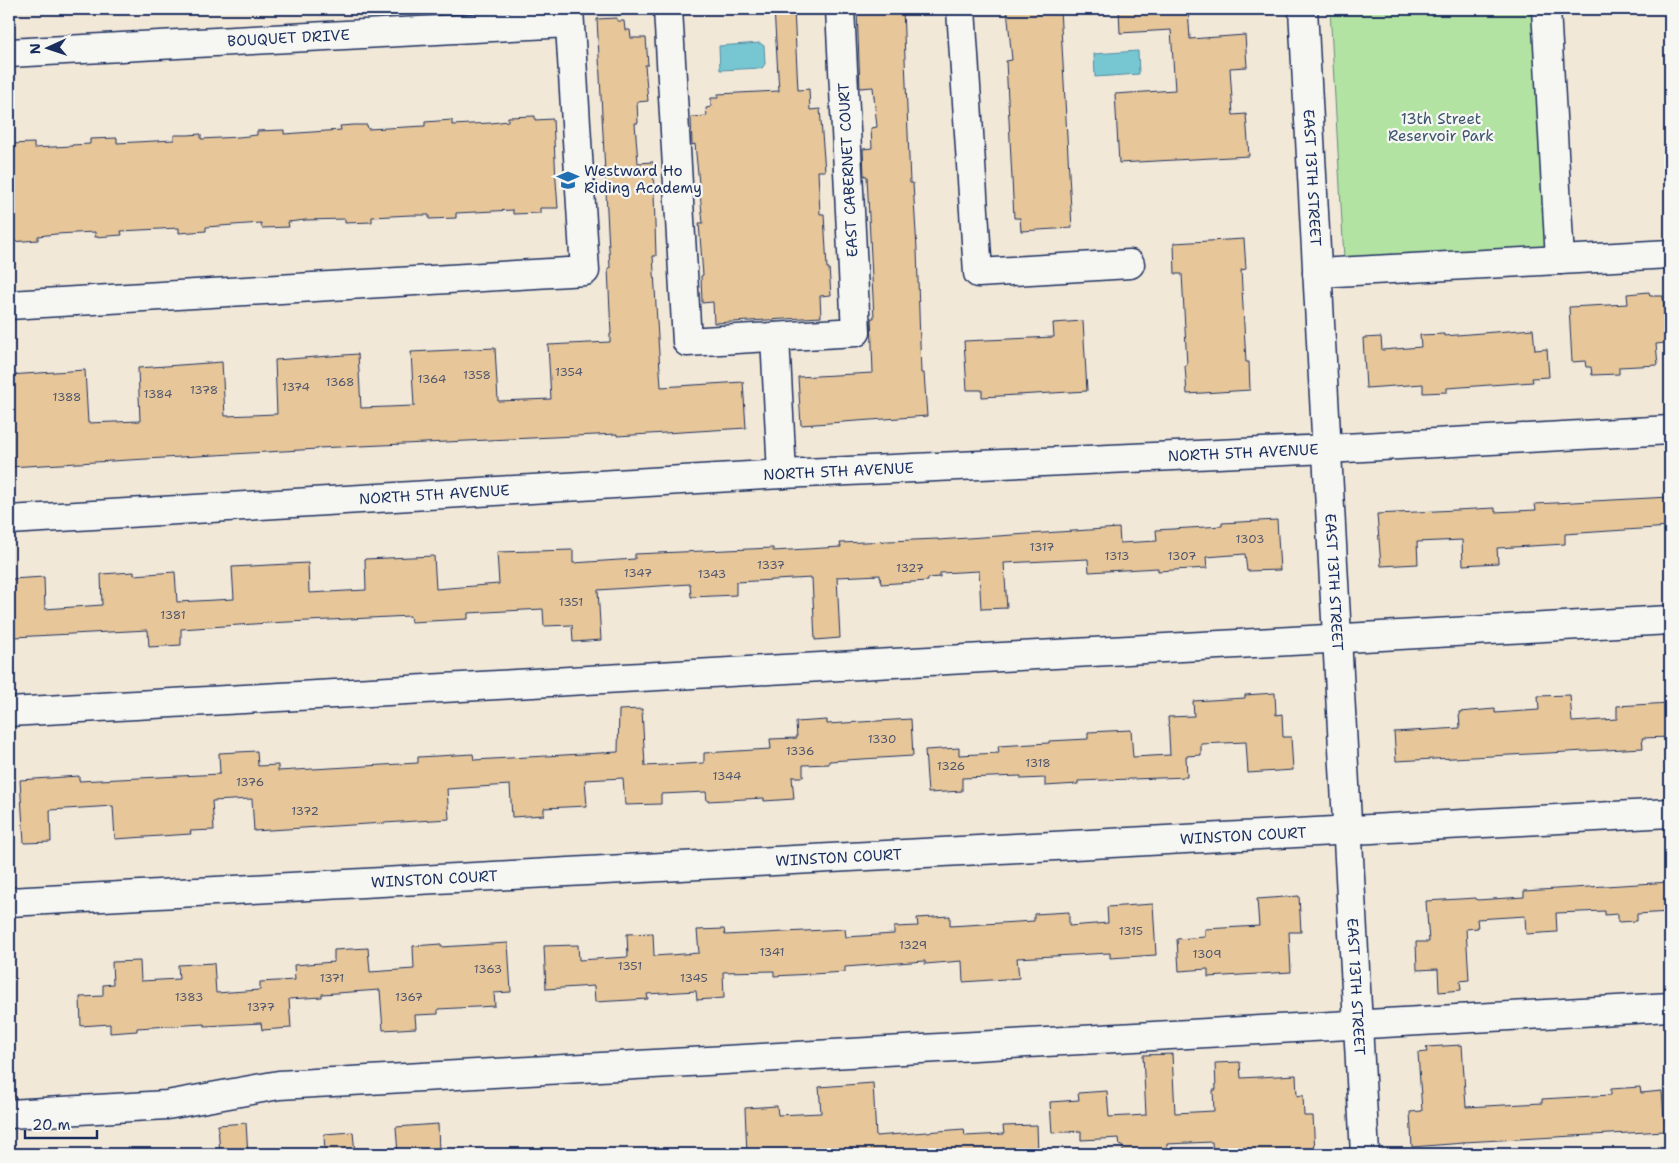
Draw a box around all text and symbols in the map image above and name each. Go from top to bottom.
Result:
north arrow [22,22,72,72]
street label: BOUQUET DRIVE [227,25,350,51]
text: N [26,43,44,55]
street label: EAST CABERNET COURT [833,82,863,258]
street label: EAST 13TH STREET [1298,109,1326,247]
park label: 13th Street Reservoir Park [1388,109,1494,146]
place label: Westward Ho Riding Academy [584,161,702,198]
school or university icon: Westward Ho Riding Academy [555,167,581,193]
house number: 1354 [555,364,583,380]
house number: 1358 [463,367,491,383]
house number: 1364 [418,371,446,387]
house number: 1368 [326,374,354,390]
house number: 1374 [282,379,310,395]
house number: 1378 [190,382,218,398]
house number: 1384 [144,386,172,402]
house number: 1388 [52,389,82,405]
street label: NORTH 5TH AVENUE [1167,439,1319,466]
street label: NORTH 5TH AVENUE [763,458,914,485]
street label: NORTH 5TH AVENUE [358,480,510,509]
street label: EAST 13TH STREET [1320,513,1348,651]
house number: 1303 [1236,531,1264,547]
house number: 1317 [1030,539,1054,555]
house number: 1313 [1104,548,1130,564]
house number: 1307 [1168,548,1196,564]
house number: 1337 [757,557,785,573]
house number: 1327 [896,560,924,576]
house number: 1347 [624,565,652,581]
house number: 1343 [698,566,726,582]
house number: 1351 [559,594,583,610]
house number: 1381 [160,607,186,623]
house number: 1330 [868,731,896,747]
house number: 1336 [786,743,814,759]
house number: 1318 [1025,755,1051,771]
house number: 1326 [937,758,965,774]
house number: 1344 [713,768,741,784]
house number: 1376 [236,774,264,790]
house number: 1372 [291,803,319,819]
street label: WINSTON COURT [1179,822,1307,849]
street label: WINSTON COURT [775,844,903,871]
street label: WINSTON COURT [371,866,498,893]
street label: EAST 13TH STREET [1342,917,1370,1056]
house number: 1315 [1119,923,1143,939]
house number: 1329 [899,937,927,953]
house number: 1341 [759,944,785,960]
house number: 1309 [1192,946,1222,962]
house number: 1351 [618,958,642,974]
house number: 1363 [474,961,502,977]
house number: 1371 [320,970,344,986]
house number: 1345 [680,970,708,986]
house number: 1383 [175,989,203,1005]
house number: 1367 [395,989,423,1005]
house number: 1377 [247,999,275,1015]
scale bar [25,1108,98,1140]
text: 20 m [32,1115,71,1135]

